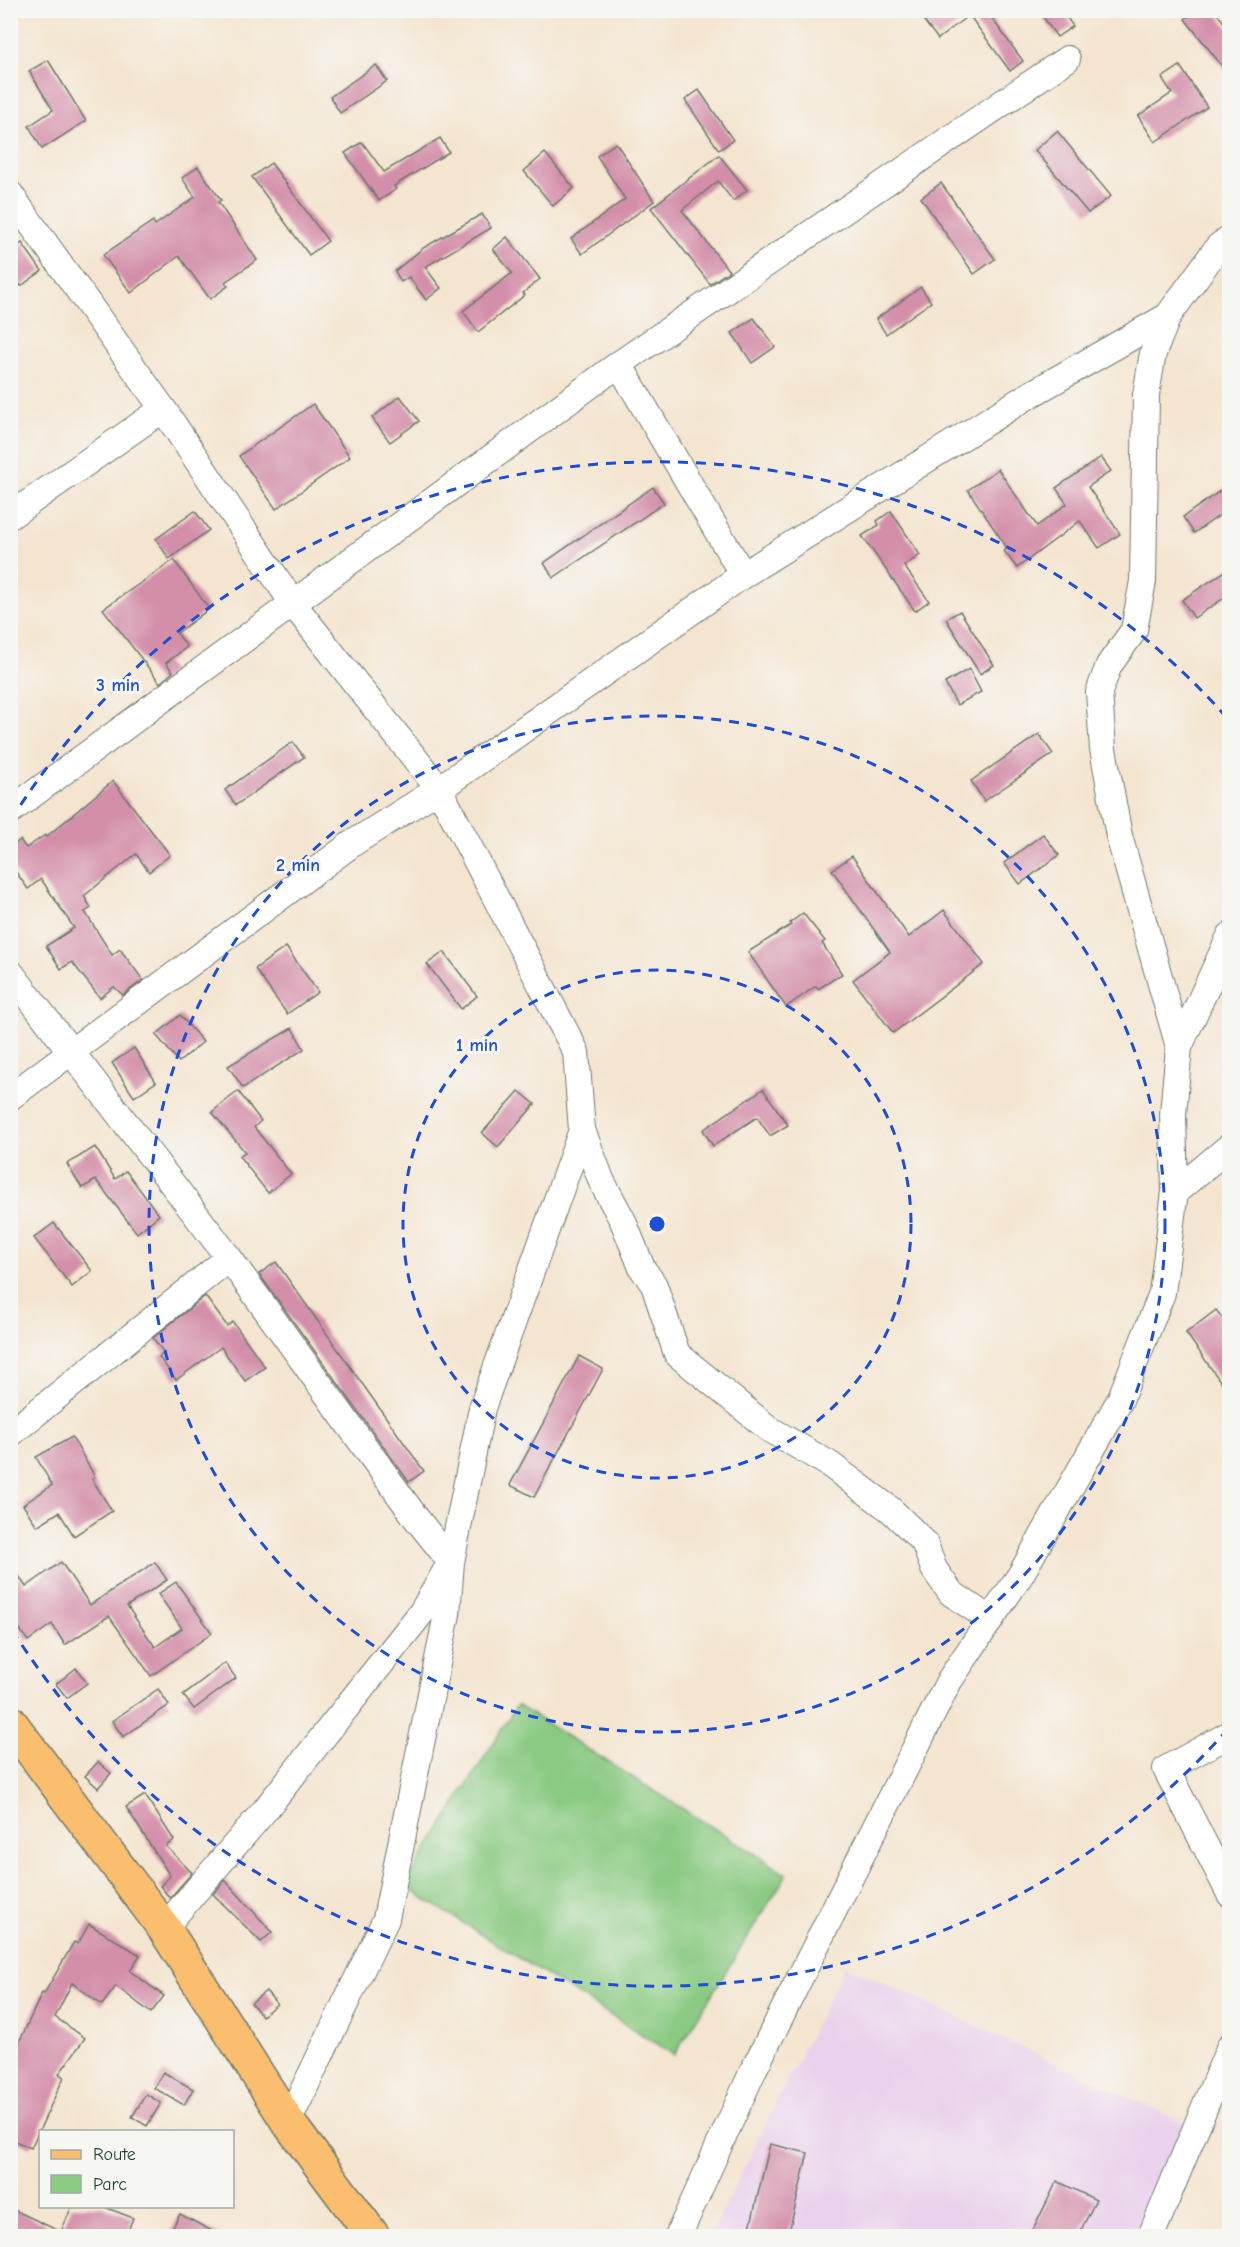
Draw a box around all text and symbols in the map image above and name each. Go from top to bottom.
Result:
text: 3 min [96,675,140,696]
text: 2 min [276,855,320,876]
text: 1 min [456,1035,498,1056]
centre of rings [647,1214,667,1234]
legend [39,2130,234,2208]
text: Route [93,2144,136,2165]
text: Parc [93,2174,127,2195]

